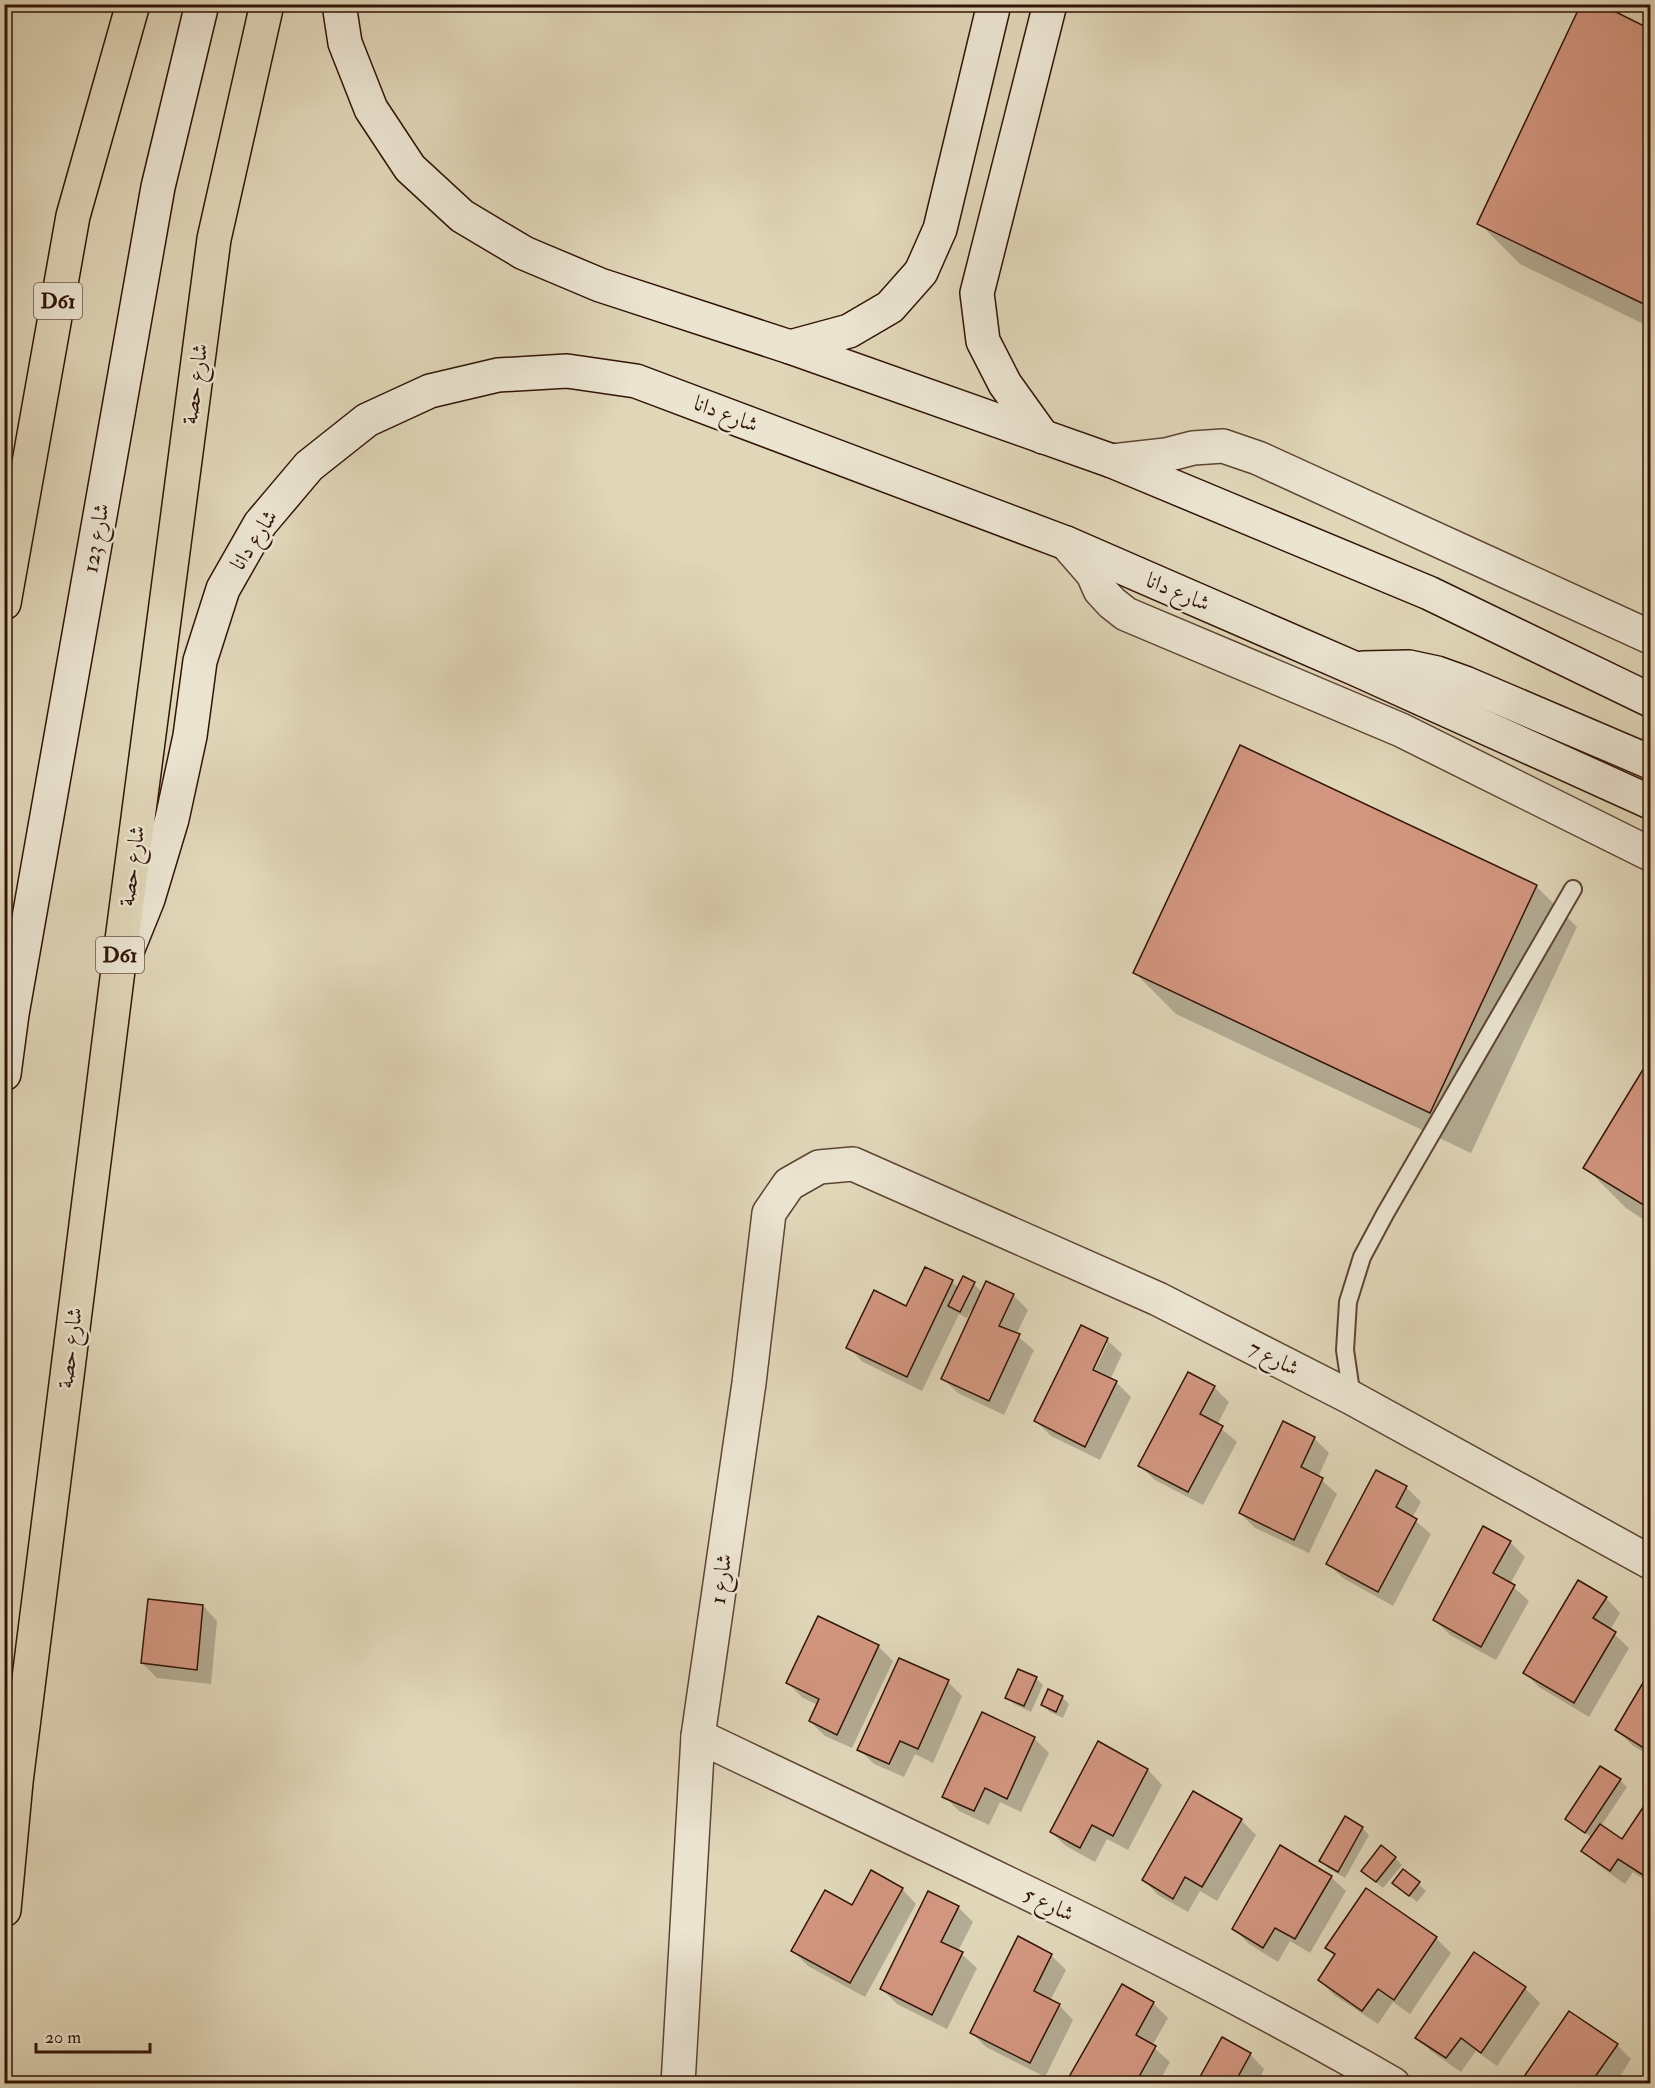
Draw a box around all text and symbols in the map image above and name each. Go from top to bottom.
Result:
road number: D61 [34,283,82,319]
street label: شارع حصة [175,342,218,427]
street label: شارع دانا [688,389,762,443]
street label: شارع 123 [76,501,120,576]
street label: شارع دانا [224,504,287,578]
street label: شارع دانا [1140,566,1214,622]
street label: شارع حصة [112,824,155,909]
road number: D61 [96,937,144,973]
street label: شارع حصة [51,1306,93,1391]
street label: شارع 7 [1242,1334,1304,1386]
street label: شارع 1 [704,1552,742,1607]
street label: شارع 5 [1018,1880,1079,1932]
scale bar [36,2016,150,2054]
text: 20 m [45,2026,81,2049]

